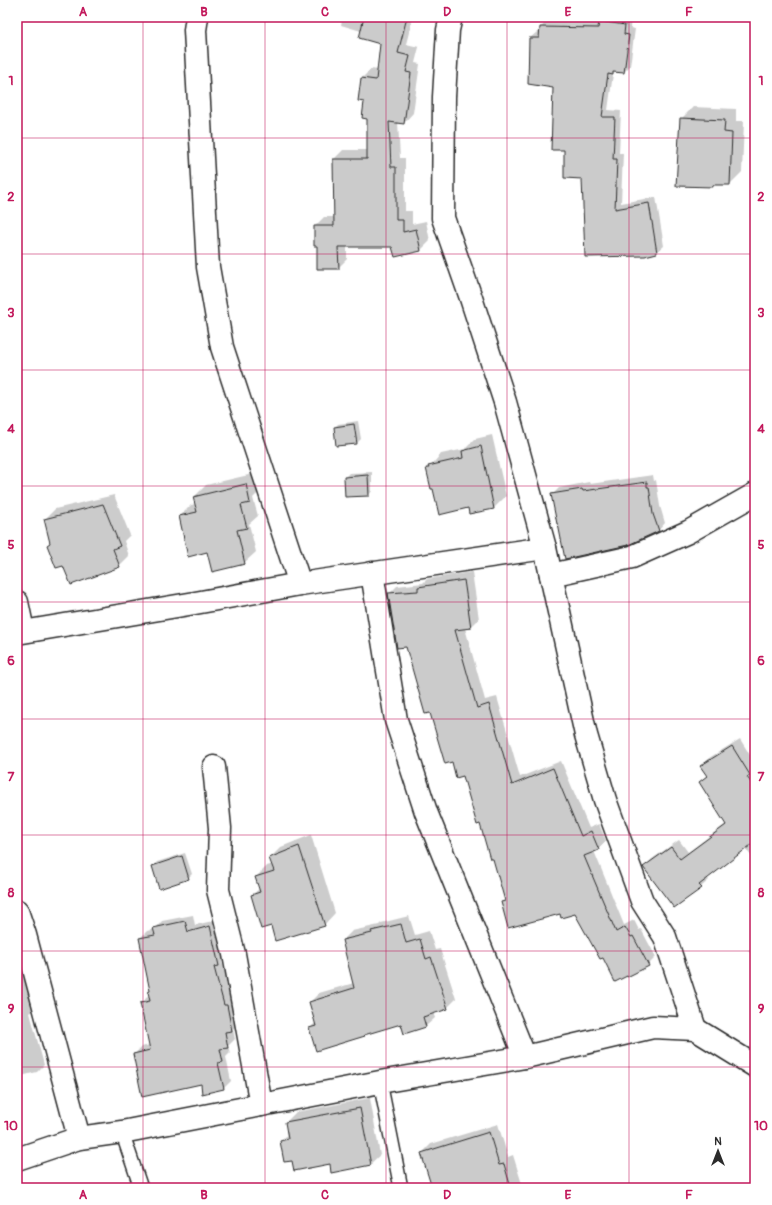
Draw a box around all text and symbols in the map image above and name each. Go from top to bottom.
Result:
text: A [79,4,88,20]
text: B [200,4,208,20]
text: C [321,4,329,20]
text: D [443,4,451,20]
text: E [565,4,572,20]
text: F [685,4,693,20]
text: 1 [8,73,14,89]
text: 1 [758,73,764,89]
text: 2 [7,189,15,205]
text: 2 [757,189,765,205]
text: 3 [7,305,15,321]
text: 3 [757,305,765,321]
text: 4 [7,421,15,437]
text: 4 [757,421,765,437]
text: 5 [7,537,15,553]
text: 5 [757,537,765,553]
text: 6 [7,653,15,669]
text: 6 [757,653,765,669]
text: 7 [8,769,15,785]
text: 7 [758,769,765,785]
text: 8 [8,885,15,901]
text: 8 [758,885,765,901]
text: 9 [8,1001,15,1017]
text: 9 [758,1001,765,1017]
text: 10 [4,1118,18,1134]
text: 10 [754,1118,768,1134]
north arrow [698,1131,738,1171]
text: N [714,1135,722,1148]
text: A [79,1187,88,1203]
text: B [200,1187,208,1203]
text: C [321,1187,329,1203]
text: D [443,1187,451,1203]
text: E [565,1187,572,1203]
text: F [685,1187,693,1203]

